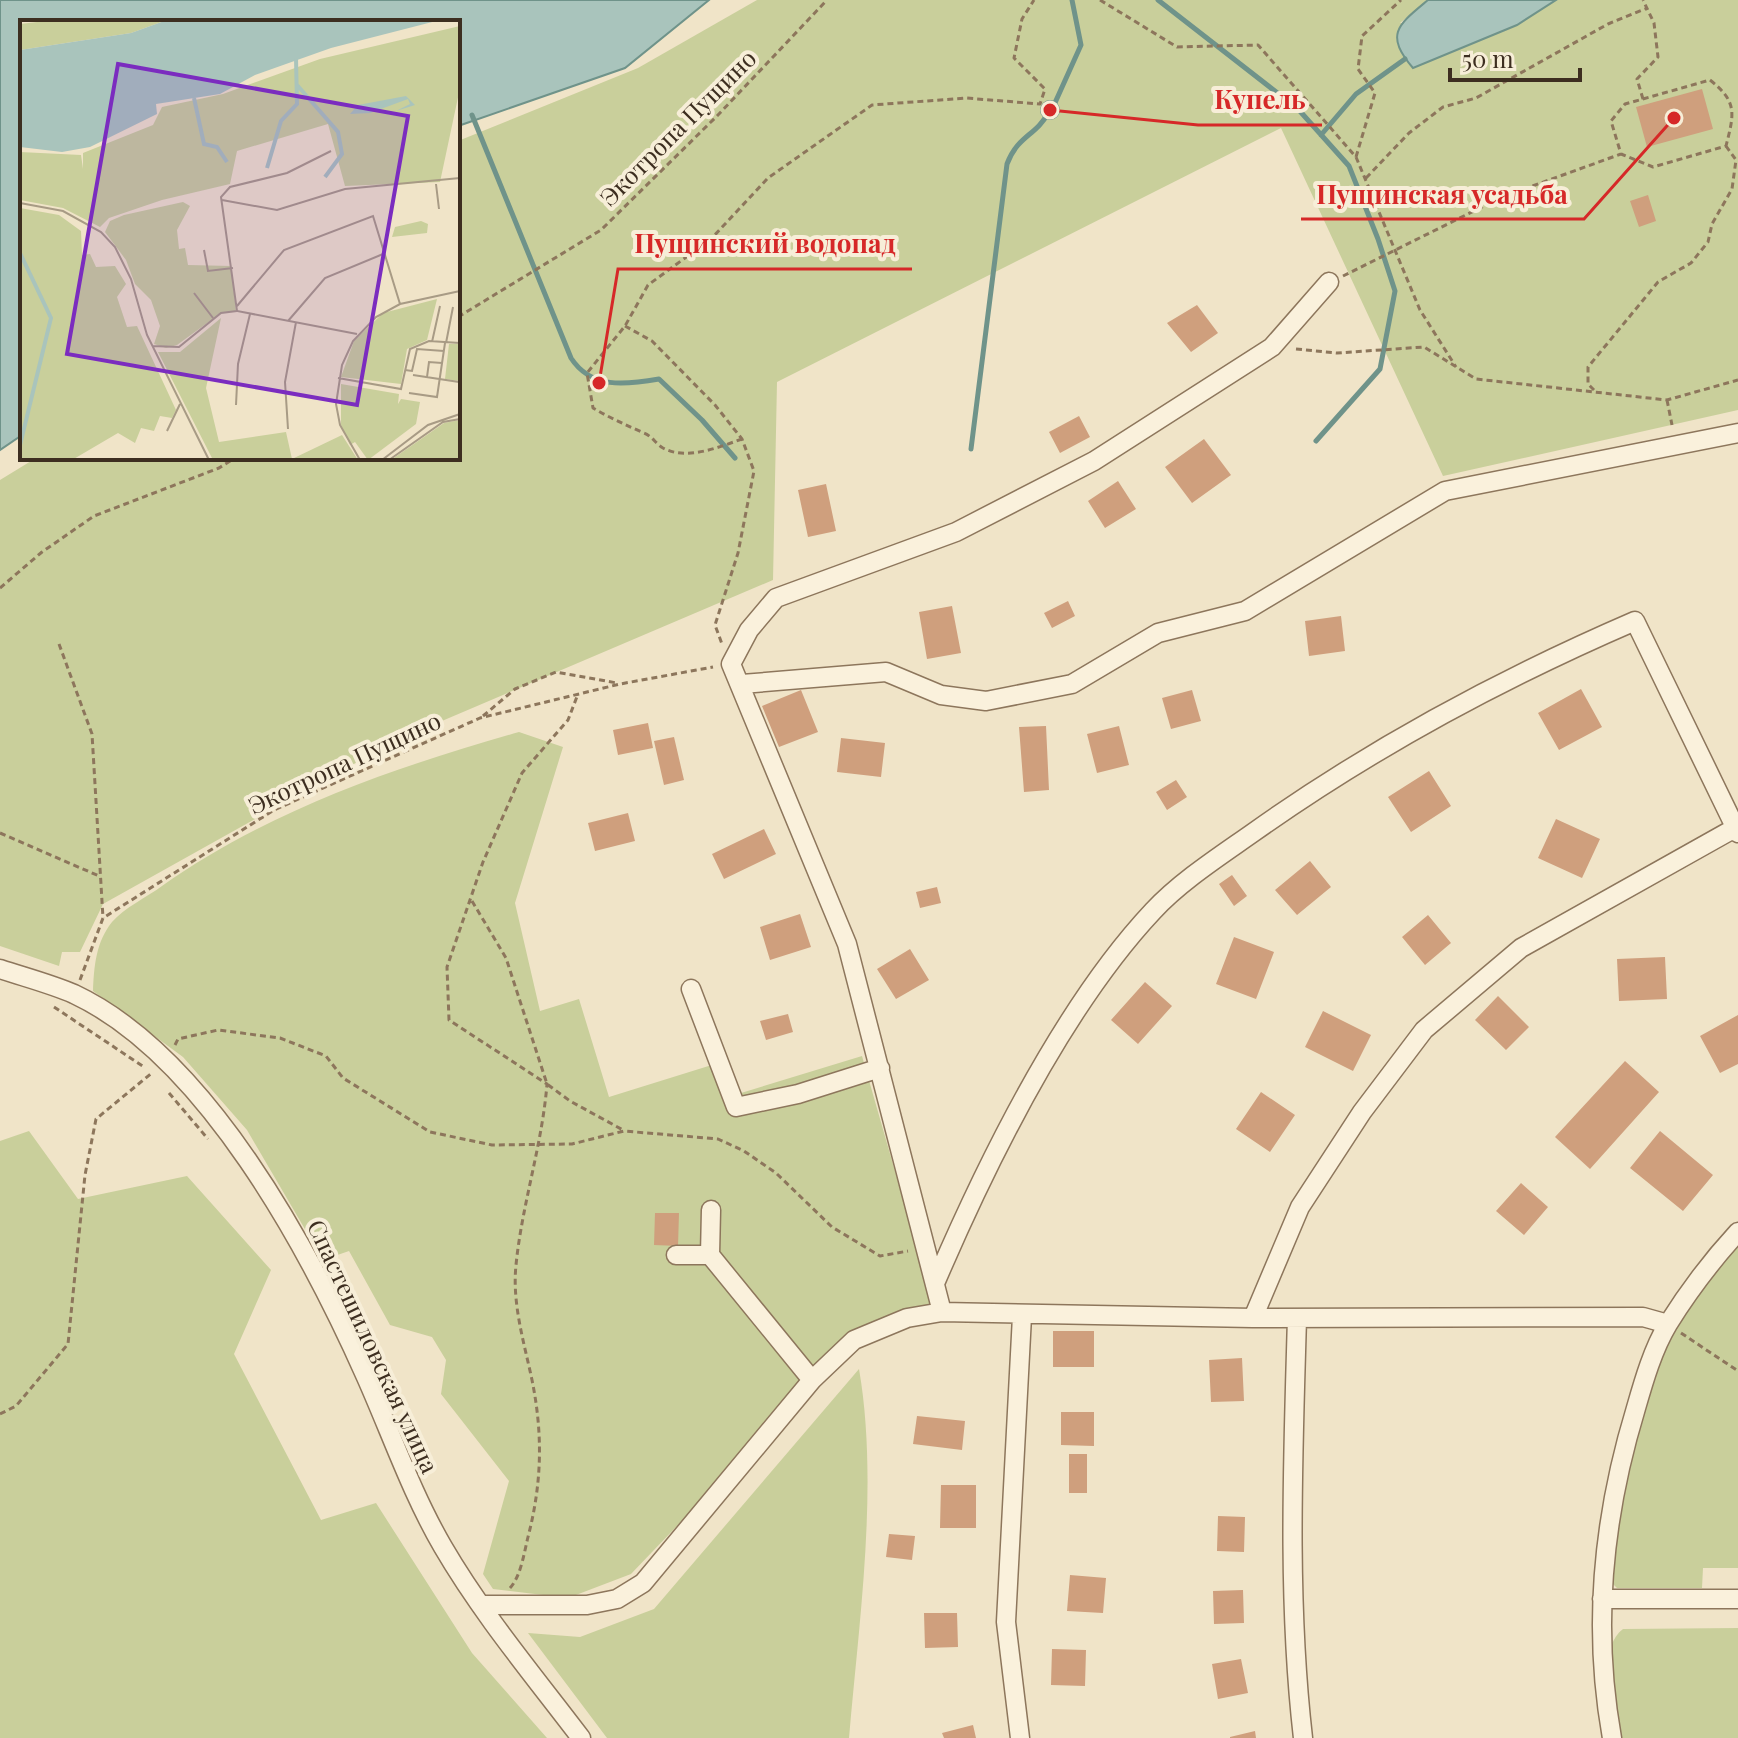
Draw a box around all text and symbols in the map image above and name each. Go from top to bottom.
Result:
inset map [20,20,460,460]
scale bar [1450,32,1580,82]
street label: Экотропа Пущино [592,42,762,212]
text: 50 m [1462,42,1514,74]
callout: Купель [1198,75,1322,125]
text: Купель [1214,81,1306,116]
callout: Пущинская усадьба [1301,169,1584,219]
text: Пущинская усадьба [1316,176,1568,211]
callout: Пущинский водопад [618,219,912,269]
text: Пущинский водопад [634,225,896,260]
street label: Экотропа Пущино [242,703,446,821]
street label: Спастешиловская улица [301,1214,447,1478]

